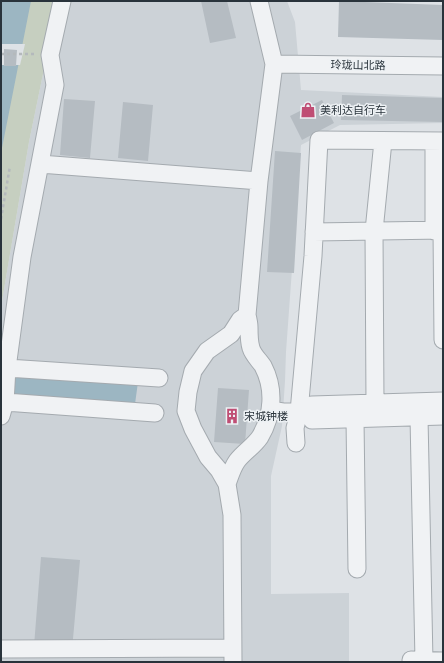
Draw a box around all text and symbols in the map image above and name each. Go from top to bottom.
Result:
street label: 玲珑山北路 [330,58,386,72]
shop icon: 美利达自行车 [299,101,317,119]
place label: 美利达自行车 [320,103,386,117]
building icon: 宋城钟楼 [223,407,241,425]
place label: 宋城钟楼 [244,409,288,423]

